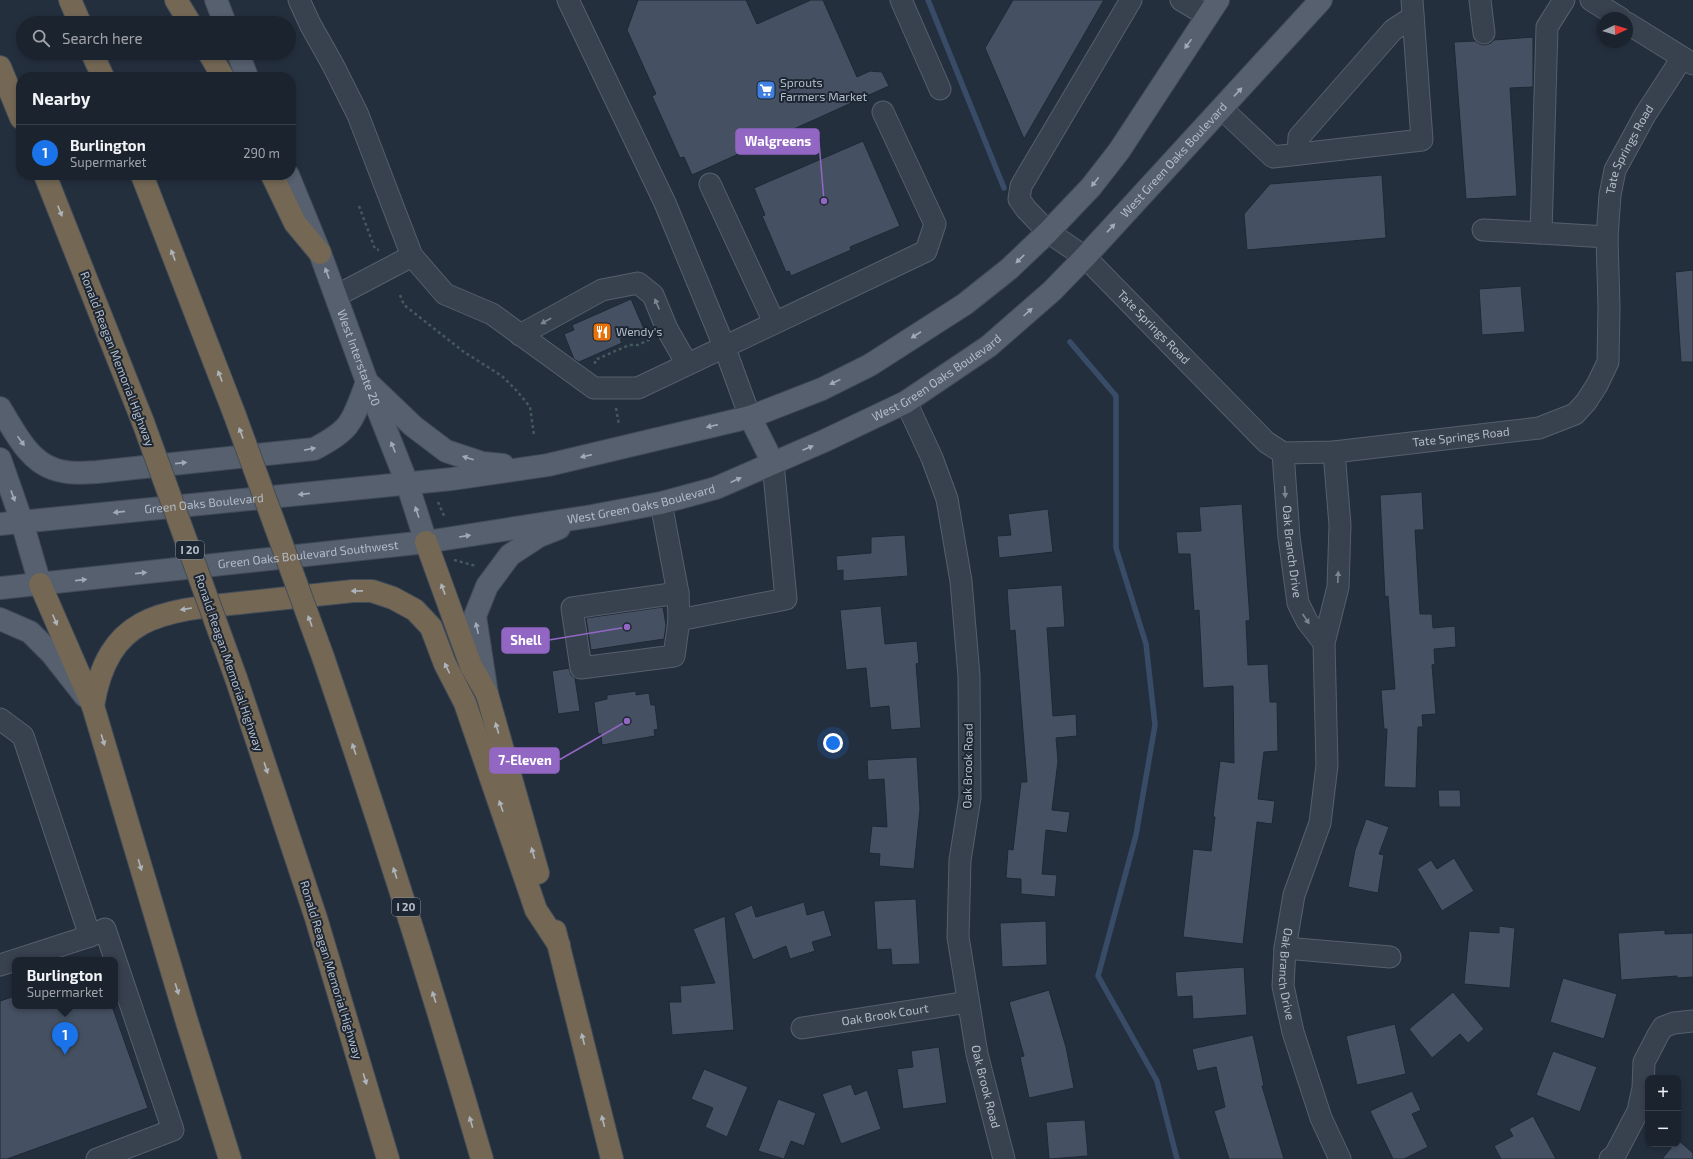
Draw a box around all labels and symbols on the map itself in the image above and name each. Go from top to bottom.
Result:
north arrow [1597,12,1633,48]
one-way arrow [1184,39,1192,50]
place label: Sprouts Farmers Market [780,75,867,103]
supermarket icon: Sprouts Farmers Market [755,79,777,101]
one-way arrow [1233,87,1242,97]
street label: West Green Oaks Boulevard [1117,99,1229,220]
street label: Tate Springs Road [1602,102,1656,195]
callout: Walgreens [736,129,819,154]
text: Walgreens [745,133,811,149]
one-way arrow [1090,176,1099,187]
one-way arrow [57,206,63,218]
one-way arrow [1107,223,1116,233]
one-way arrow [169,249,175,261]
one-way arrow [1015,254,1025,264]
one-way arrow [324,266,330,278]
street label: Ronald Reagan Memorial Highway [78,269,158,449]
street label: Tate Springs Road [1115,287,1194,366]
one-way arrow [653,298,659,310]
street label: West Interstate 20 [335,307,384,408]
one-way arrow [1023,307,1033,316]
one-way arrow [540,317,552,324]
restaurant icon: Wendy's [591,321,613,343]
place label: Wendy's [616,324,662,338]
street label: West Green Oaks Boulevard [869,331,1004,423]
one-way arrow [910,332,922,339]
one-way arrow [216,370,222,382]
one-way arrow [829,379,840,385]
one-way arrow [706,423,718,429]
street label: Tate Springs Road [1412,423,1510,449]
one-way arrow [238,426,244,438]
one-way arrow [17,435,25,446]
one-way arrow [390,441,396,452]
one-way arrow [803,445,814,451]
one-way arrow [304,446,316,452]
one-way arrow [580,453,592,459]
one-way arrow [462,455,474,461]
one-way arrow [175,460,187,467]
one-way arrow [730,476,742,482]
street label: West Green Oaks Boulevard [566,481,716,526]
one-way arrow [1282,486,1289,498]
street label: Green Oaks Boulevard [144,490,264,516]
one-way arrow [298,490,310,497]
one-way arrow [10,491,16,503]
street label: Oak Branch Drive [1281,505,1305,599]
one-way arrow [414,506,420,518]
one-way arrow [112,509,125,516]
one-way arrow [459,533,471,539]
street label: Green Oaks Boulevard Southwest [217,537,400,570]
road number: I 20 [176,541,204,559]
one-way arrow [135,570,147,576]
one-way arrow [1335,571,1342,583]
street label: Ronald Reagan Memorial Highway [193,572,267,754]
one-way arrow [75,577,87,583]
one-way arrow [440,583,446,595]
one-way arrow [350,588,363,594]
one-way arrow [180,606,192,612]
one-way arrow [52,614,58,625]
one-way arrow [307,614,313,626]
one-way arrow [1302,614,1310,624]
one-way arrow [474,622,480,634]
callout: Shell [502,628,549,653]
text: Shell [510,632,542,648]
one-way arrow [444,663,451,674]
one-way arrow [494,722,500,734]
street label: Oak Brook Road [959,723,975,809]
your location [823,733,843,753]
one-way arrow [100,735,106,747]
one-way arrow [351,743,357,755]
callout: 7-Eleven [490,748,559,773]
text: 7-Eleven [498,752,552,768]
one-way arrow [263,762,269,774]
one-way arrow [497,800,503,812]
one-way arrow [530,847,536,859]
one-way arrow [137,859,143,871]
one-way arrow [392,867,398,879]
street label: Ronald Reagan Memorial Highway [298,879,366,1061]
road number: I 20 [392,898,420,916]
street label: Oak Branch Drive [1276,927,1298,1021]
one-way arrow [174,984,180,996]
one-way arrow [431,991,437,1003]
street label: Oak Brook Court [840,1000,930,1028]
pin: 1 [52,1022,78,1055]
one-way arrow [580,1033,586,1045]
street label: Oak Brook Road [970,1044,1004,1130]
one-way arrow [362,1073,368,1085]
one-way arrow [468,1115,474,1127]
one-way arrow [600,1115,606,1127]

